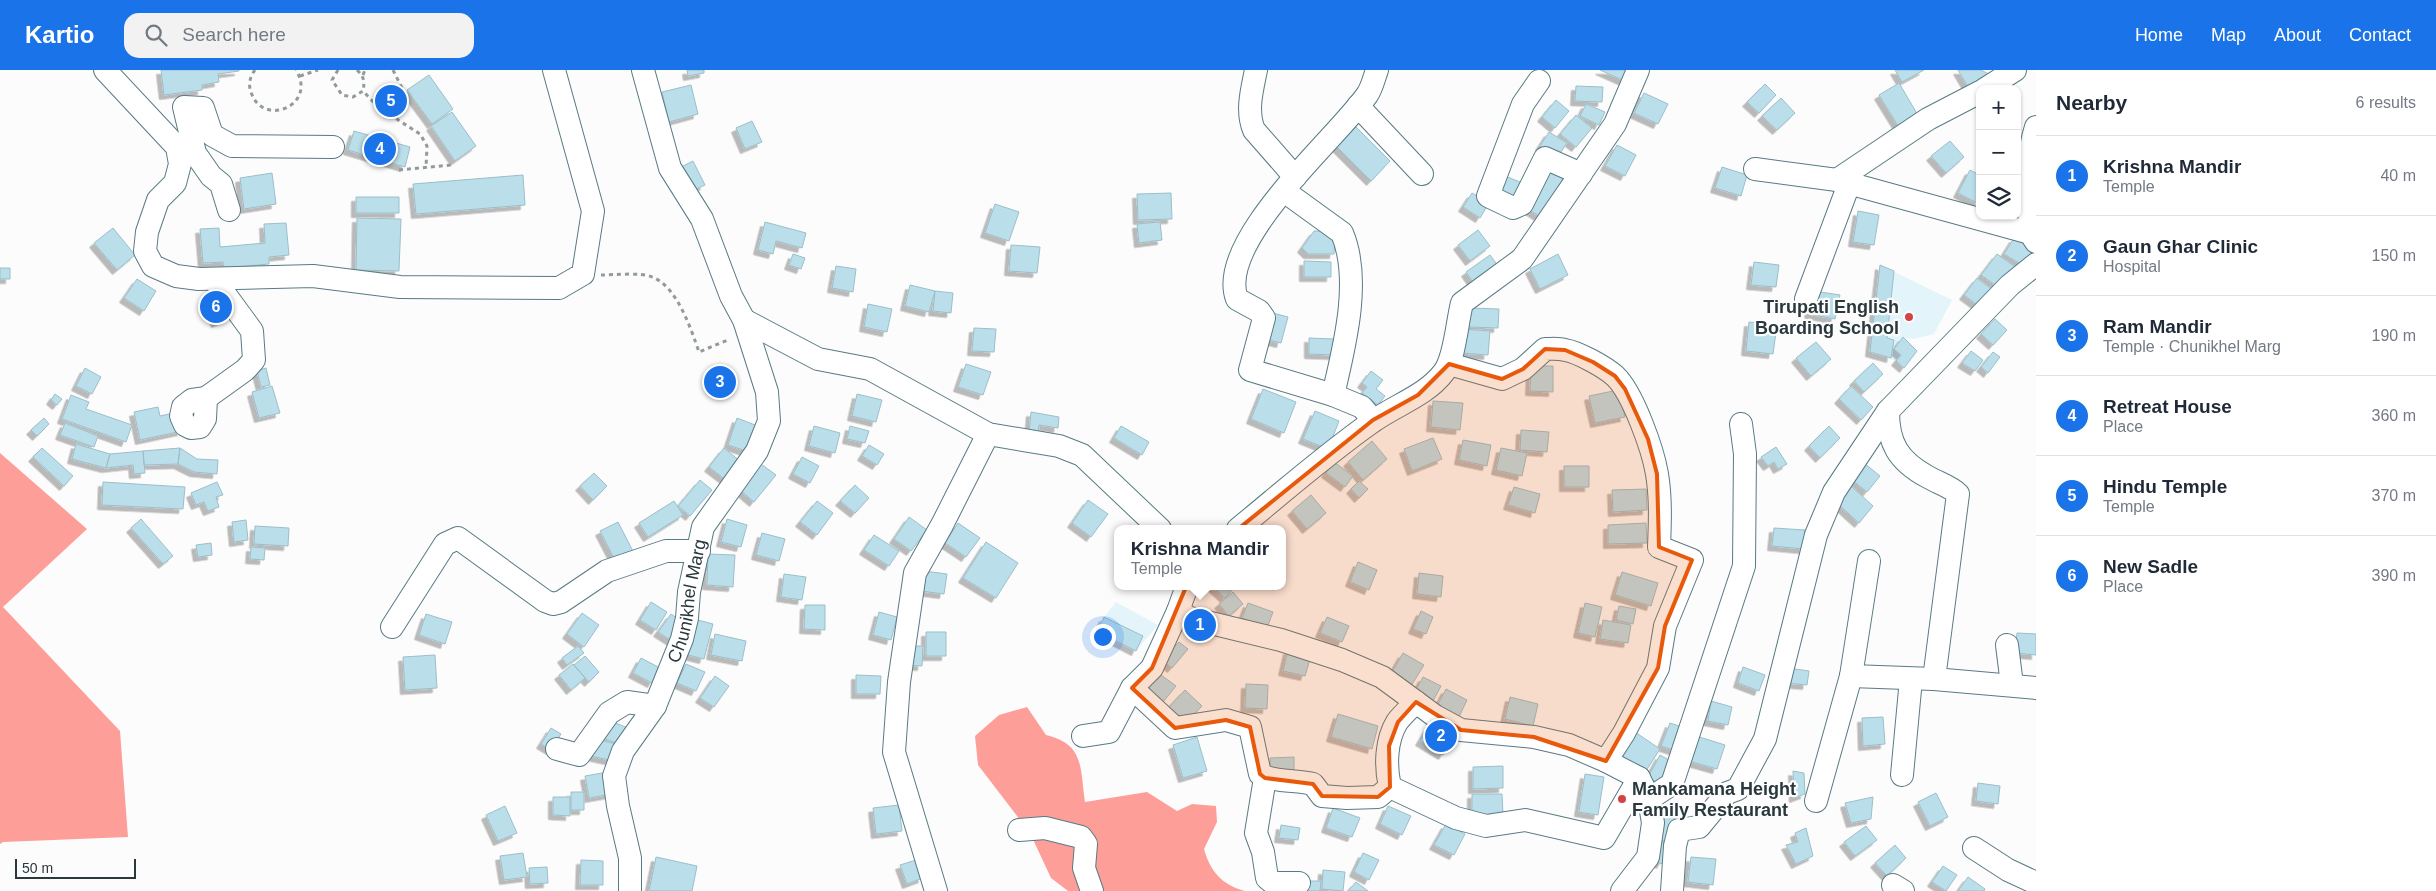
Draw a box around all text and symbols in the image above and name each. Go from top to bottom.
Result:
search box [124,13,474,58]
text: Kartio [25,21,94,48]
icon: search [142,21,170,49]
text: Search here [182,24,286,45]
text: Home [2135,25,2183,45]
text: Map [2211,25,2246,45]
text: About [2274,25,2321,45]
text: Contact [2349,25,2411,45]
pin: 5 [375,82,407,120]
map controls [1976,85,2021,220]
button: + [1976,85,2021,130]
text: Nearby [2056,91,2127,114]
text: 6 results [2356,94,2416,111]
pin: 4 [364,130,396,168]
button: − [1976,130,2021,175]
text: Krishna Mandir [2103,156,2241,177]
text: 1 [2068,167,2076,184]
text: 40 m [2380,167,2416,184]
button: layers [1976,175,2021,220]
text: Temple [2103,178,2155,195]
text: Gaun Ghar Clinic [2103,236,2258,257]
text: 2 [2068,247,2076,264]
text: 150 m [2372,247,2416,264]
text: Hospital [2103,258,2161,275]
pin: 6 [200,288,232,326]
place label: Tirupati English Boarding School [1755,297,1899,338]
marker: Tirupati English Boarding School [1903,311,1915,323]
text: Ram Mandir [2103,316,2212,337]
text: 3 [2068,327,2076,344]
text: 190 m [2372,327,2416,344]
text: Temple · Chunikhel Marg [2103,338,2281,355]
pin: 3 [704,363,736,401]
text: Retreat House [2103,396,2232,417]
text: 4 [2068,407,2076,424]
text: 360 m [2372,407,2416,424]
text: Place [2103,418,2143,435]
text: Hindu Temple [2103,476,2227,497]
text: 5 [2068,487,2076,504]
text: 370 m [2372,487,2416,504]
text: Temple [2103,498,2155,515]
popup [1114,525,1286,590]
street label: Chunikhel Marg [663,537,710,666]
text: Krishna Mandir [1131,538,1269,559]
text: New Sadle [2103,556,2198,577]
text: Temple [1131,560,1182,577]
text: 6 [2068,567,2076,584]
text: 390 m [2372,567,2416,584]
text: Place [2103,578,2143,595]
pin: 1 [1184,606,1216,644]
your location [1090,624,1116,650]
pin: 2 [1425,717,1457,755]
place label: Mankamana Height Family Restaurant [1632,779,1796,820]
marker: Mankamana Height Family Restaurant [1616,793,1628,805]
scale bar [15,856,136,879]
text: 50 m [22,860,53,876]

